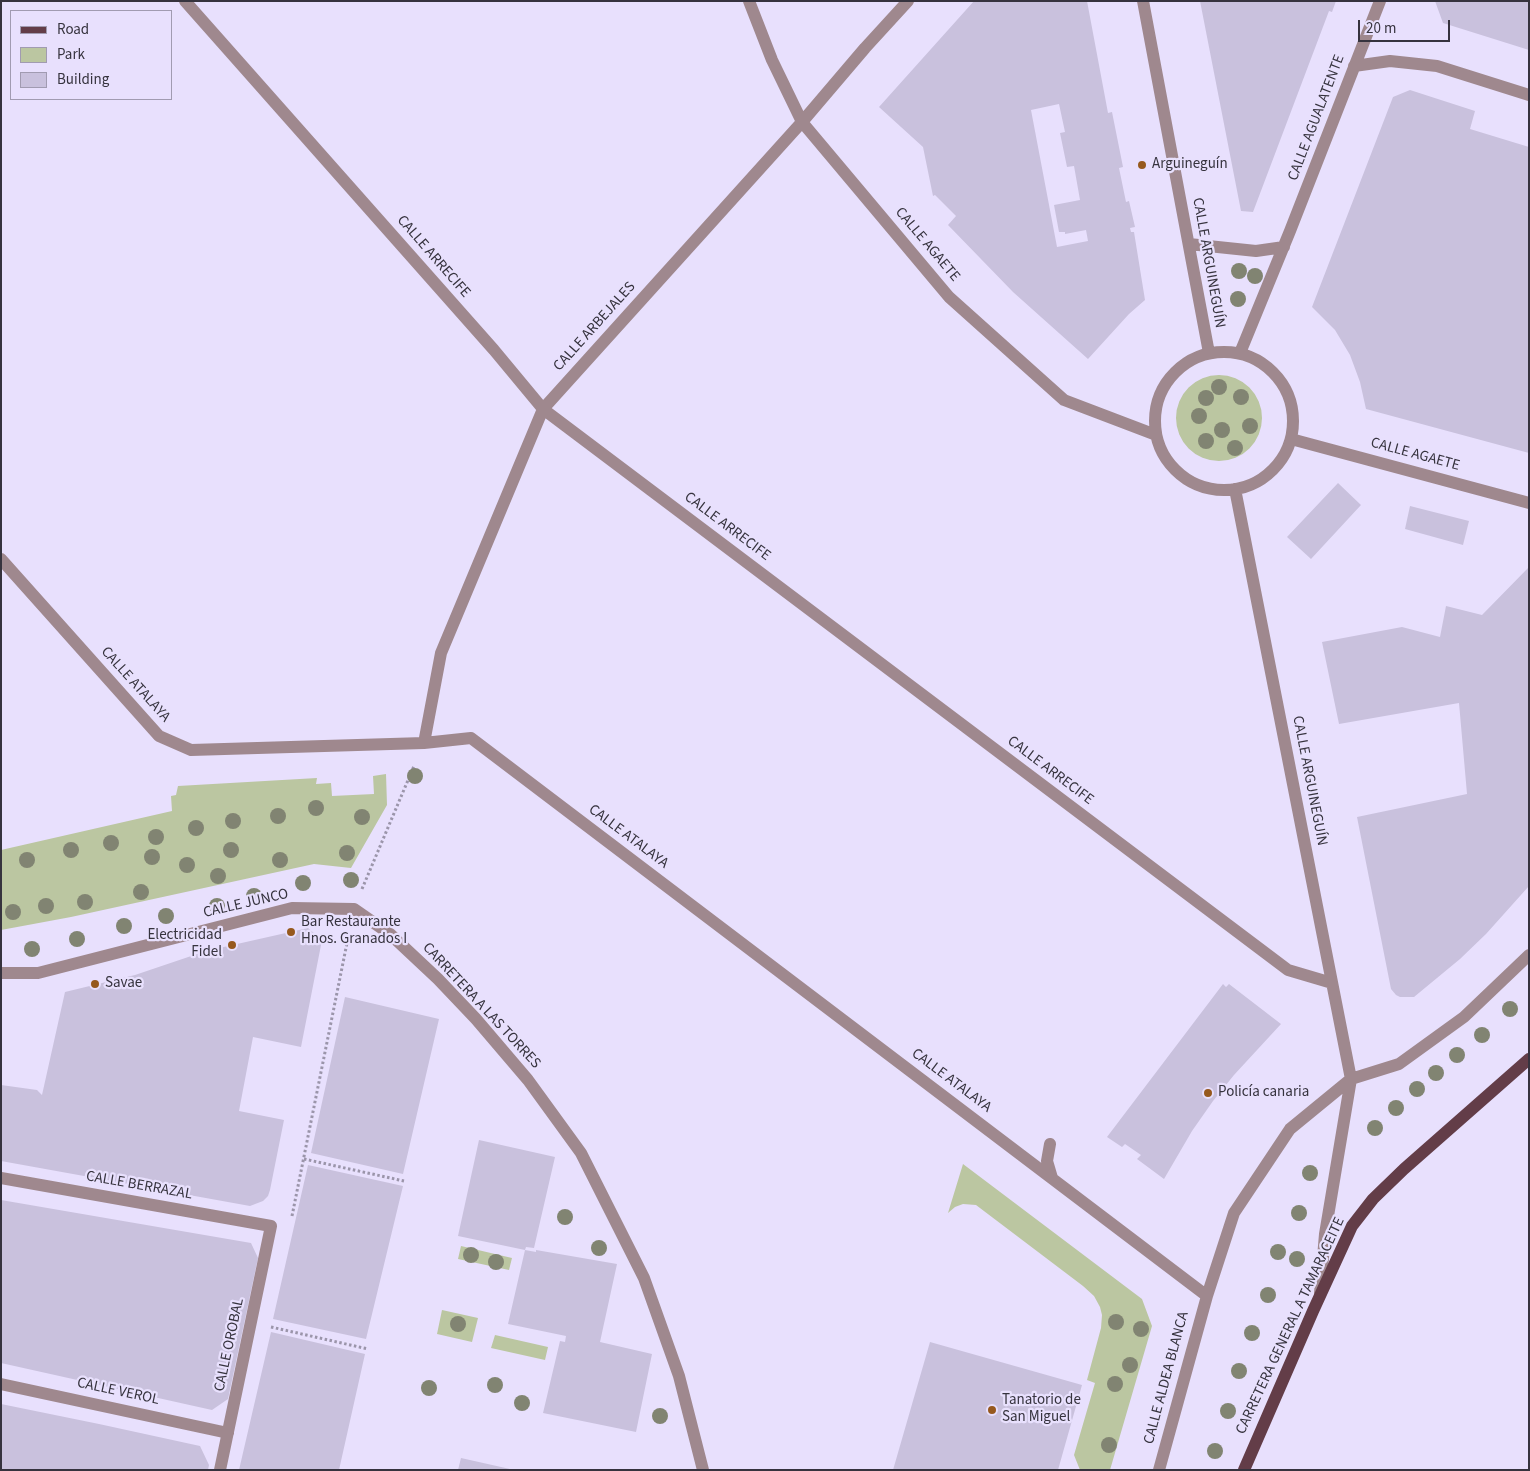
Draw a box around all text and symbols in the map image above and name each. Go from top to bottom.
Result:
legend [10,10,172,100]
scale bar [1360,10,1452,42]
text: 20 m [1366,18,1396,39]
text: Road [57,19,89,40]
text: Park [57,44,85,65]
street label: CALLE AGUALATENTE [1285,53,1349,183]
text: Building [57,69,109,90]
place label: Arguineguín [1152,156,1228,174]
marker: Arguineguín [1136,159,1148,171]
street label: CALLE ARGUINEGUÍN [1188,196,1228,330]
street label: CALLE AGAETE [891,204,963,286]
street label: CALLE ARRECIFE [392,212,474,302]
street label: CALLE ARBEJALES [550,279,640,375]
street label: CALLE AGAETE [1369,434,1461,476]
street label: CALLE ARRECIFE [680,489,774,565]
street label: CALLE ATALAYA [96,644,174,726]
street label: CALLE ARGUINEGUÍN [1288,715,1330,847]
street label: CALLE ARRECIFE [1003,733,1097,809]
street label: CALLE ATALAYA [584,801,672,873]
street label: CALLE JUNCO [202,885,290,923]
place label: Bar Restaurante Hnos. Granados I [301,914,407,949]
marker: Bar Restaurante Hnos. Granados I [285,926,297,938]
place label: Electricidad Fidel [147,927,222,962]
marker: Electricidad Fidel [226,939,238,951]
street label: CARRETERA A LAS TORRES [418,939,544,1073]
place label: Savae [105,975,142,993]
marker: Savae [89,978,101,990]
street label: CALLE ATALAYA [907,1045,995,1117]
place label: Policía canaria [1218,1084,1309,1102]
marker: Policía canaria [1202,1087,1214,1099]
street label: CALLE BERRAZAL [85,1168,193,1204]
street label: CARRETERA GENERAL A TAMARACEITE [1233,1215,1349,1437]
street label: CALLE OROBAL [211,1297,249,1393]
street label: CALLE ALDEA BLANCA [1141,1310,1193,1446]
street label: CALLE VEROL [75,1375,161,1409]
place label: Tanatorio de San Miguel [1002,1392,1081,1427]
marker: Tanatorio de San Miguel [986,1404,998,1416]

